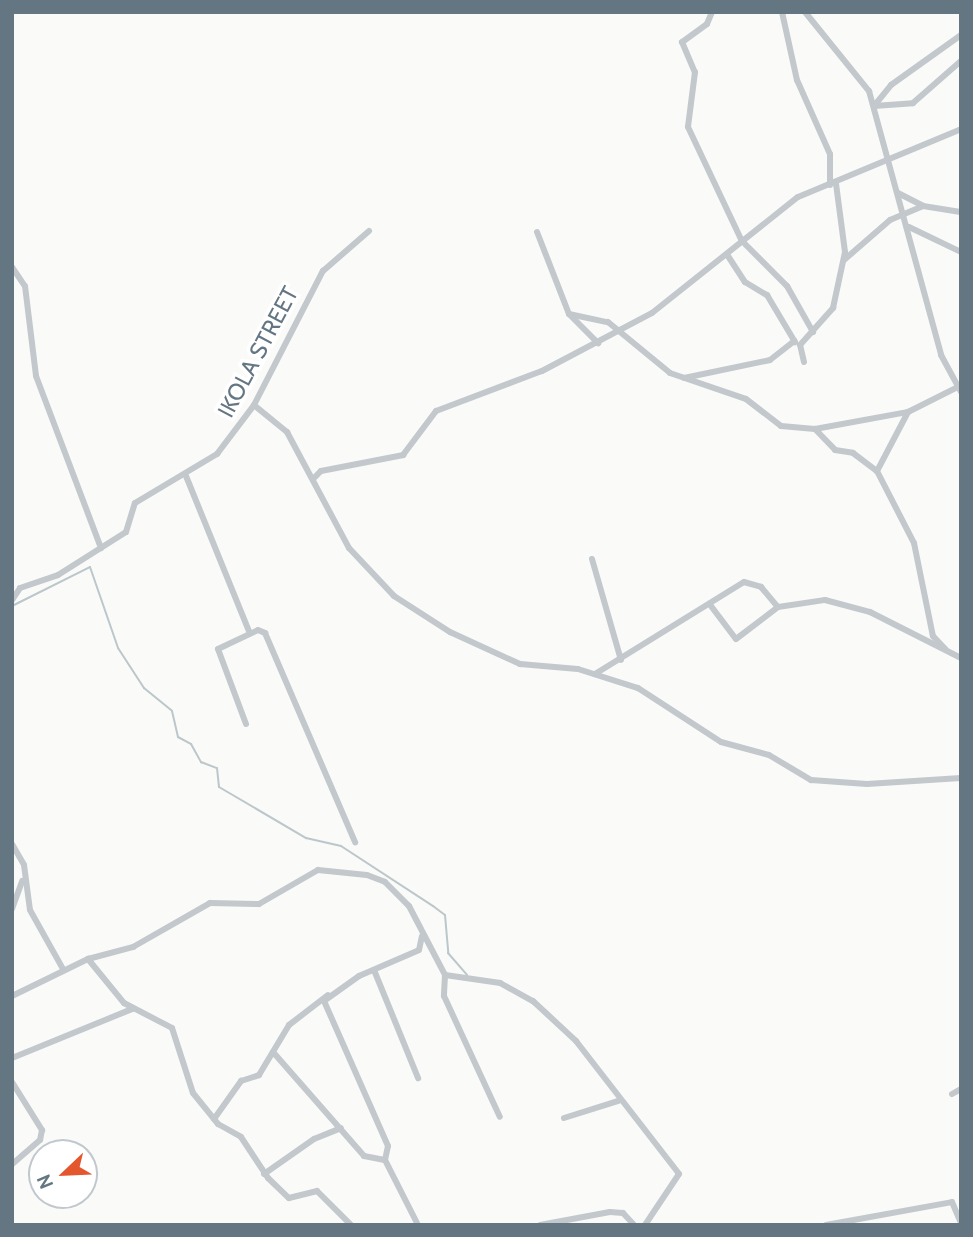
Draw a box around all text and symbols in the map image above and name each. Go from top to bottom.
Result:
street label: IKOLA STREET [212,282,304,422]
north arrow [28,1139,98,1209]
text: N [32,1171,58,1192]

